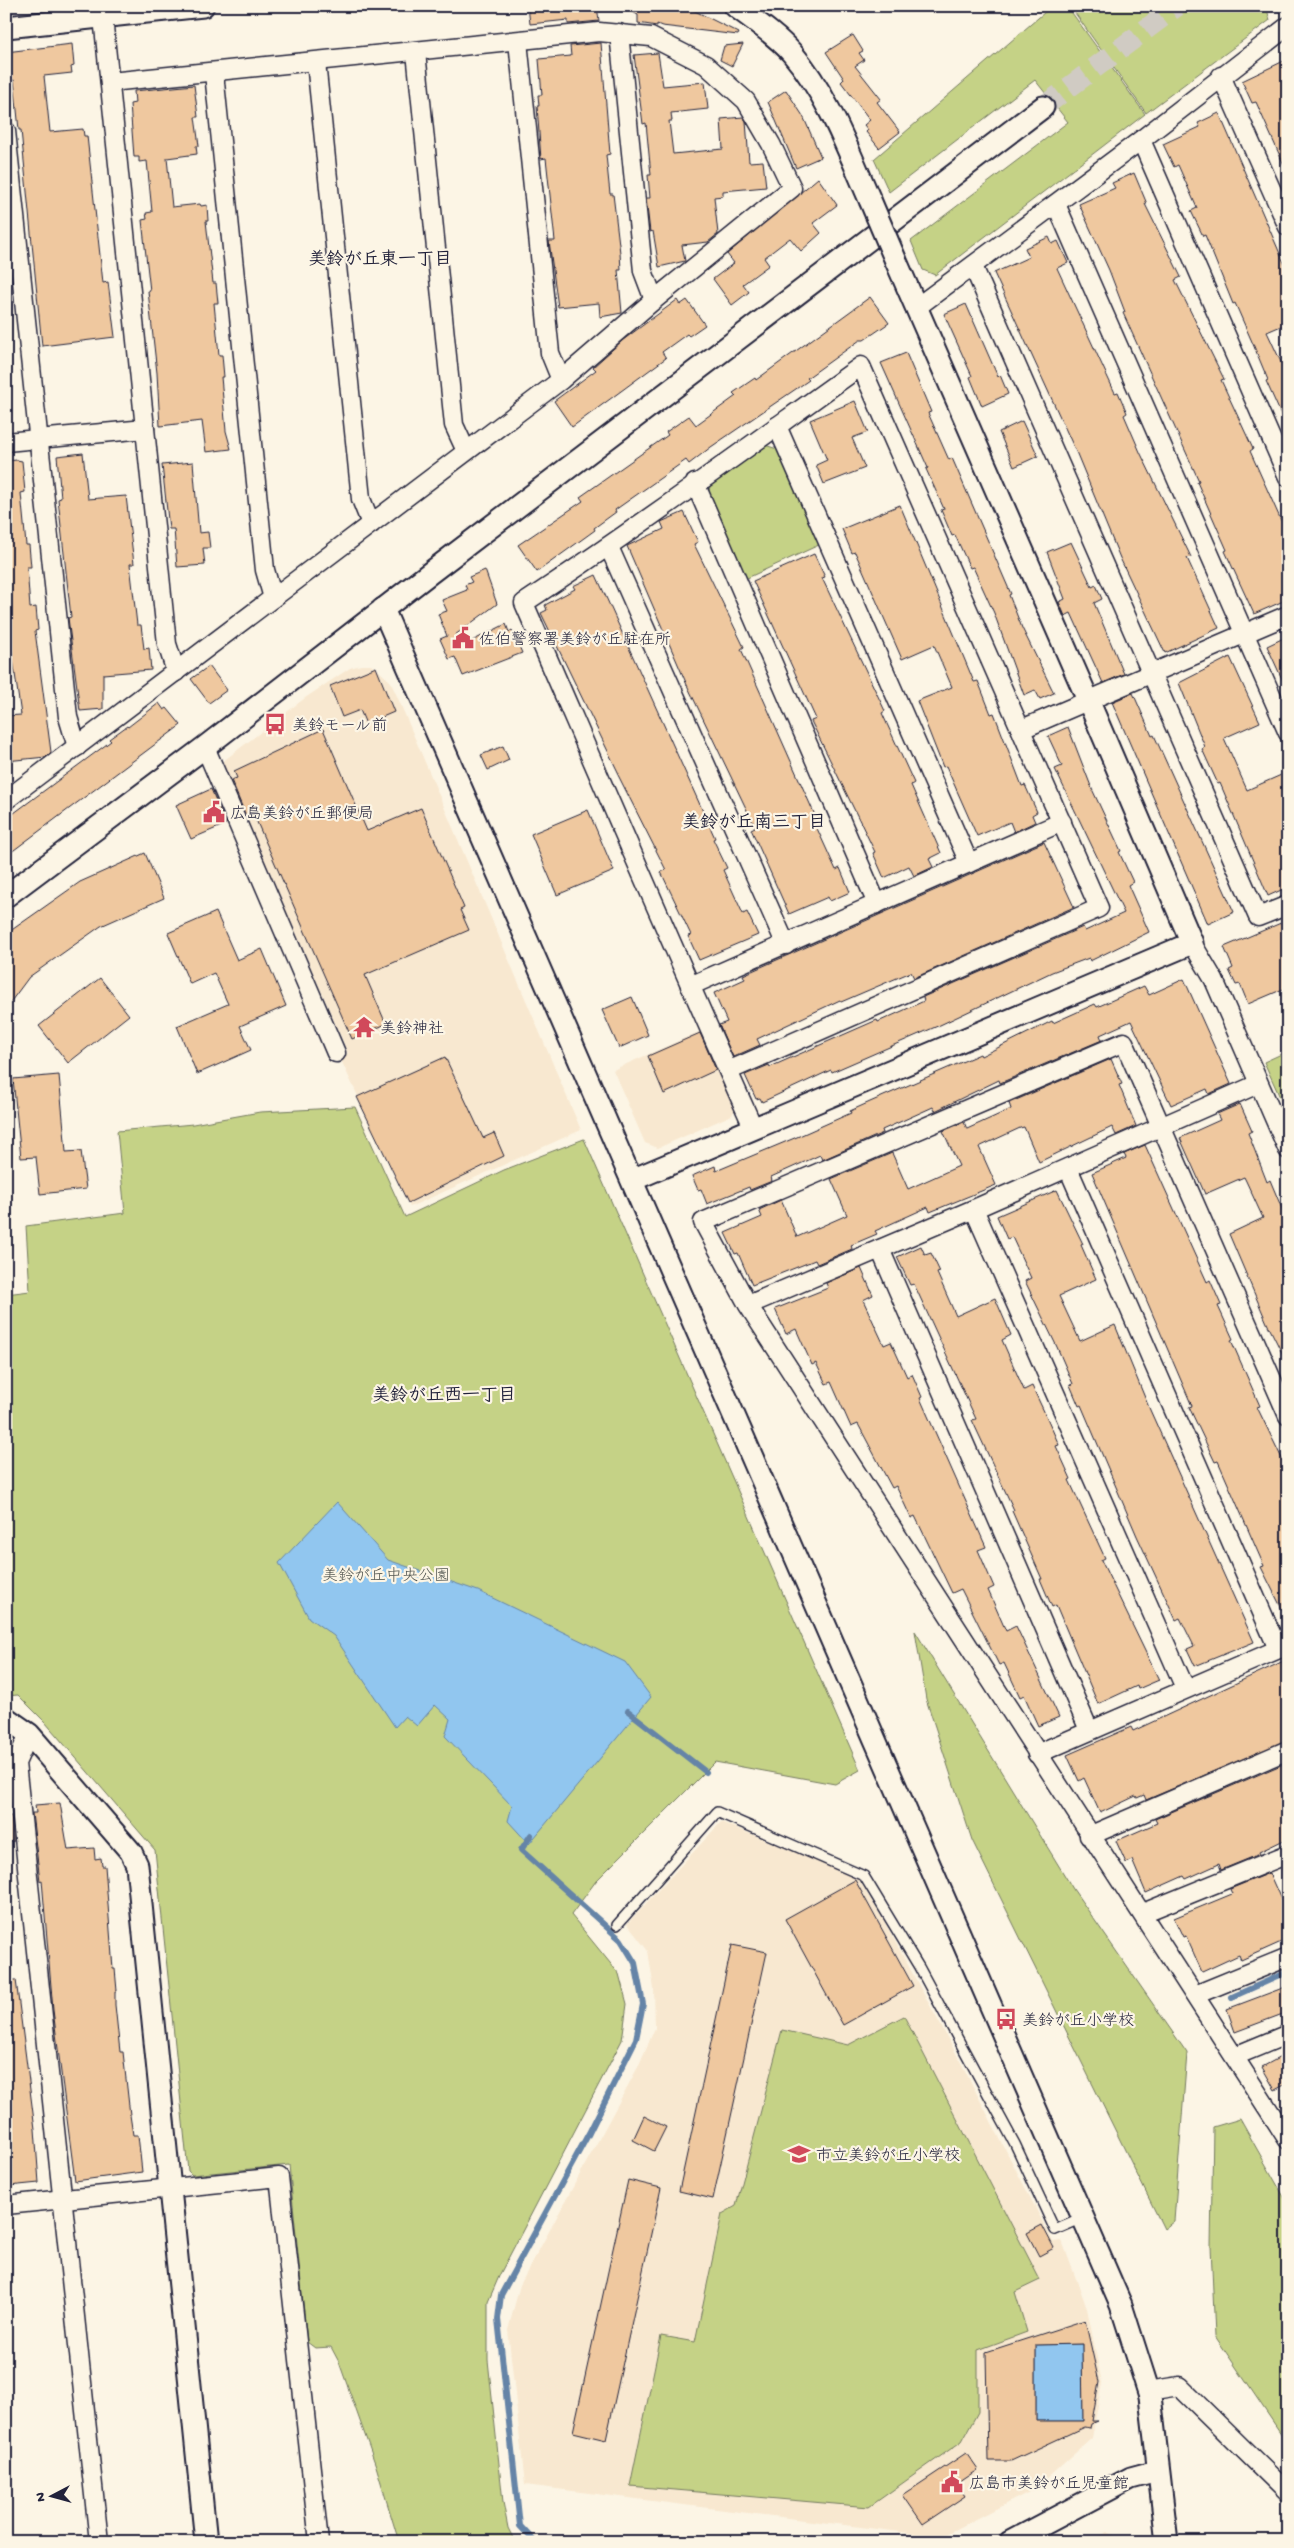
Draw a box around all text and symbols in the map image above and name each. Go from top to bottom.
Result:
district label: 美鈴が丘東一丁目 [308,249,452,271]
public building icon: 佐伯警察署美鈴が丘駐在所 [450,625,476,651]
place label: 佐伯警察署美鈴が丘駐在所 [479,630,671,651]
bus stop icon: 美鈴モール前 [262,711,288,737]
place label: 美鈴モール前 [292,717,387,737]
public building icon: 広島美鈴が丘郵便局 [201,799,227,825]
place label: 広島美鈴が丘郵便局 [230,805,374,825]
district label: 美鈴が丘南三丁目 [682,812,826,834]
temple icon: 美鈴神社 [351,1014,377,1040]
place label: 美鈴神社 [380,1020,444,1040]
district label: 美鈴が丘西一丁目 [372,1385,516,1407]
park label: 美鈴が丘中央公園 [322,1567,450,1587]
bus stop icon: 美鈴が丘小学校 [993,2006,1019,2032]
place label: 美鈴が丘小学校 [1022,2012,1134,2032]
school or university icon: 市立美鈴が丘小学校 [786,2141,812,2167]
place label: 市立美鈴が丘小学校 [816,2147,960,2167]
public building icon: 広島市美鈴が丘児童館 [939,2469,965,2495]
north arrow [28,2470,78,2520]
place label: 広島市美鈴が丘児童館 [969,2474,1129,2495]
text: N [33,2492,50,2503]

